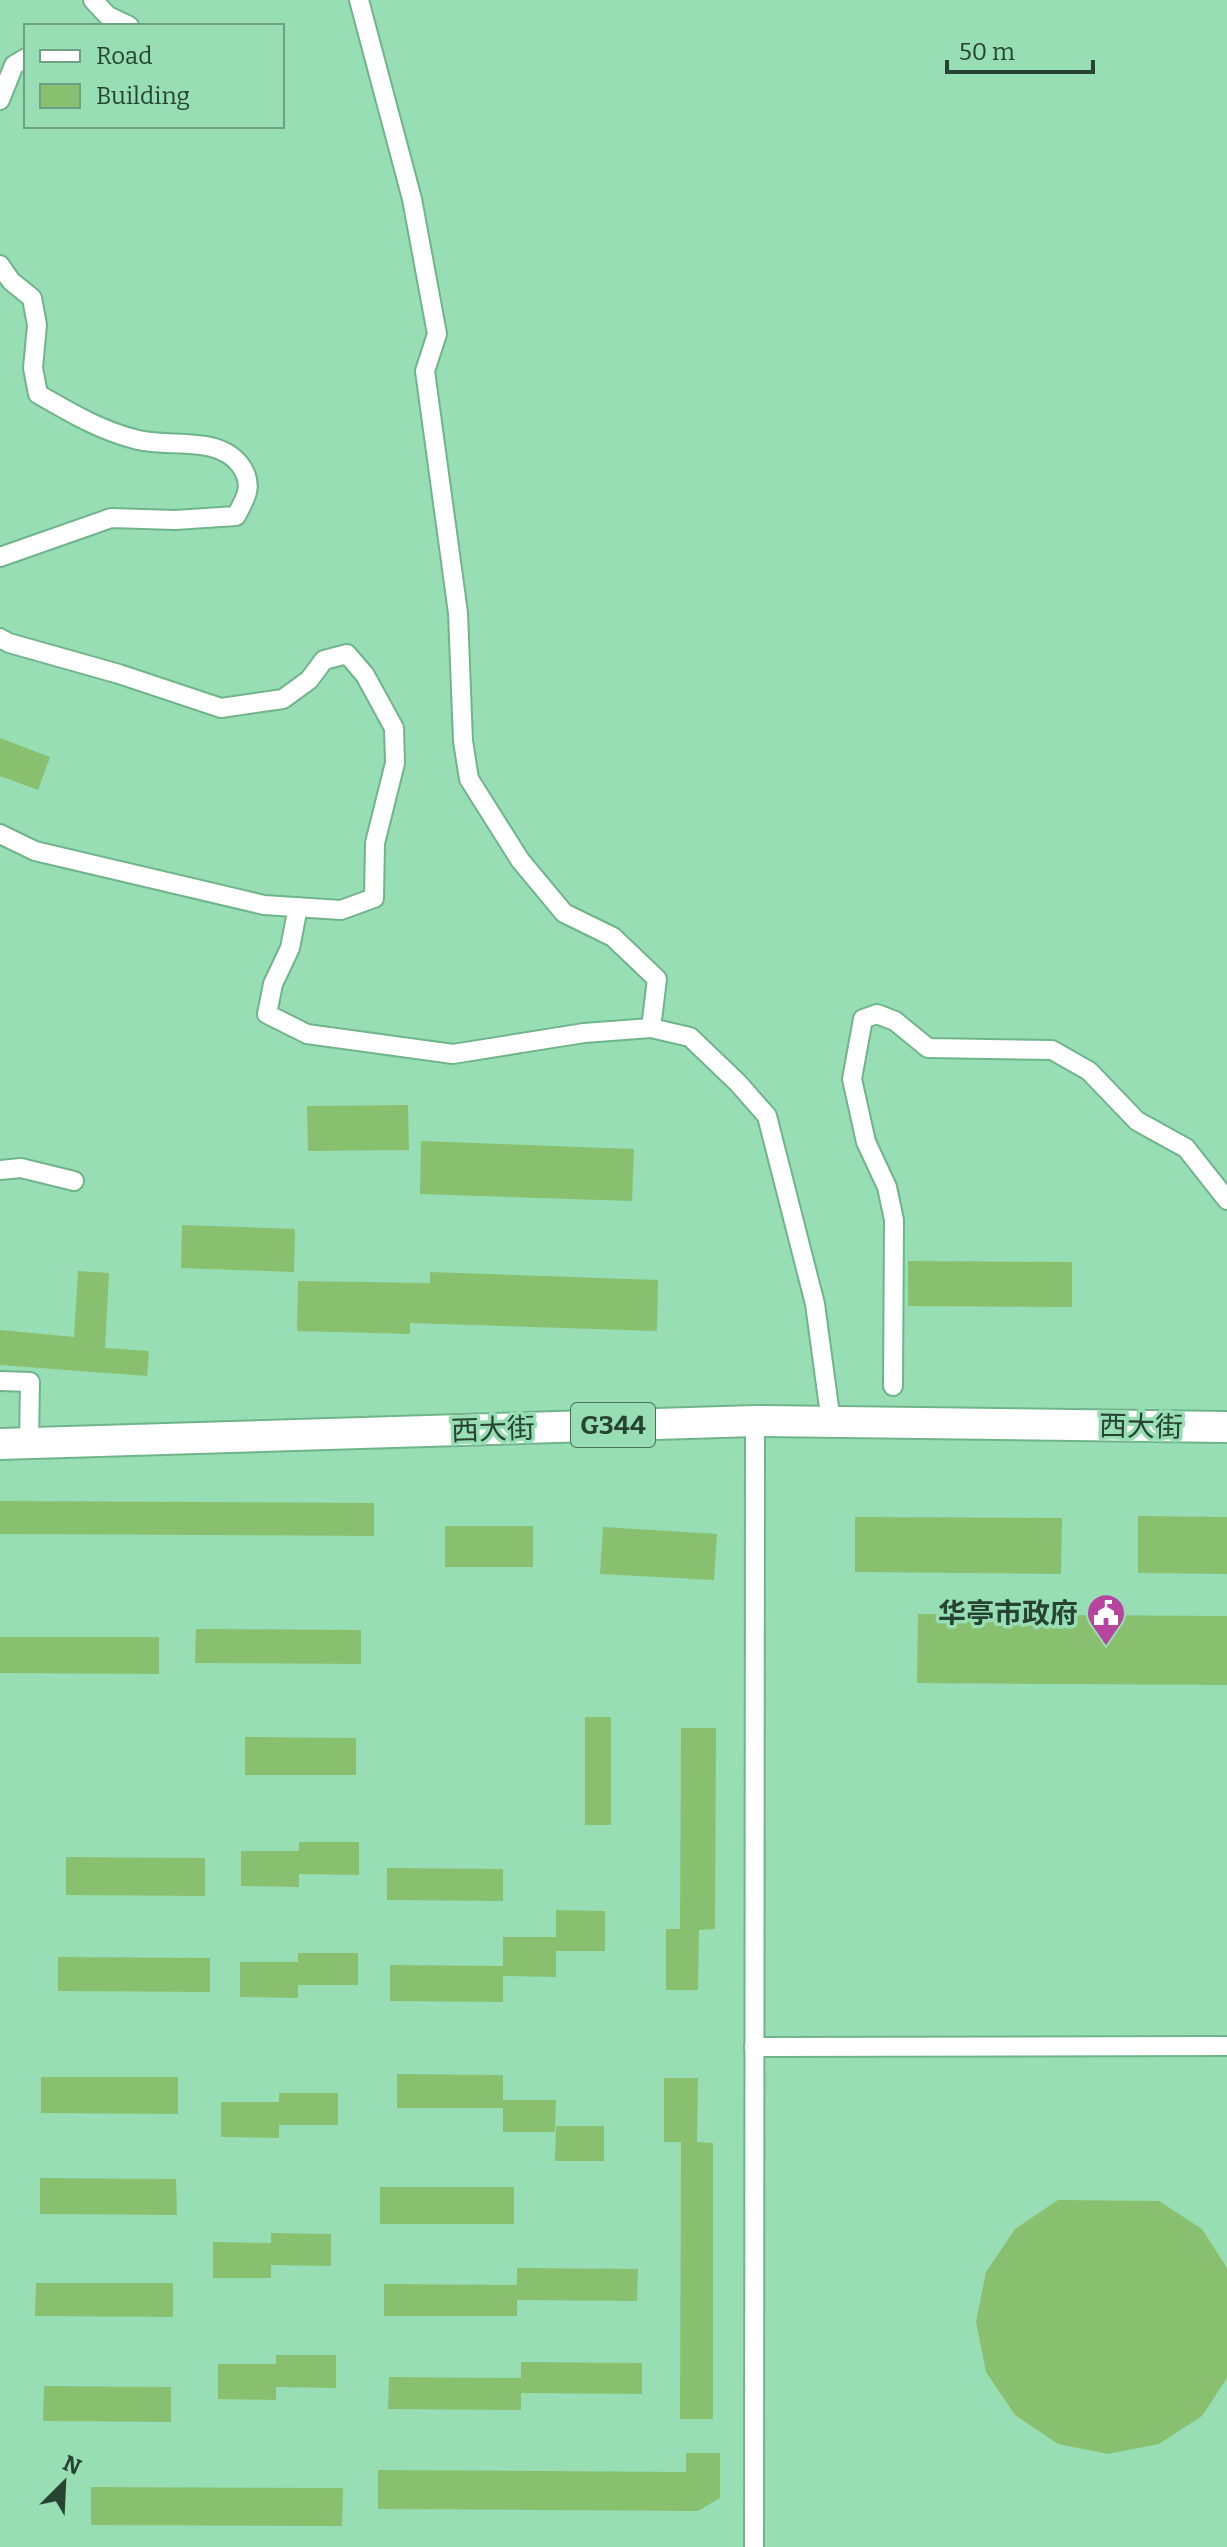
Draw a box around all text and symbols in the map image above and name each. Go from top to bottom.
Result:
legend [24,24,284,128]
scale bar [947,24,1093,74]
text: 50 m [959,38,1015,66]
text: Road [96,42,152,70]
text: Building [96,82,190,110]
road number: G344 [571,1403,655,1447]
street label: 西大街 [1099,1409,1183,1444]
street label: 西大街 [450,1412,536,1447]
public building icon: 华亭市政府 [1085,1592,1127,1647]
place label: 华亭市政府 [938,1597,1078,1630]
north arrow [24,2443,104,2523]
text: N [59,2449,85,2481]

